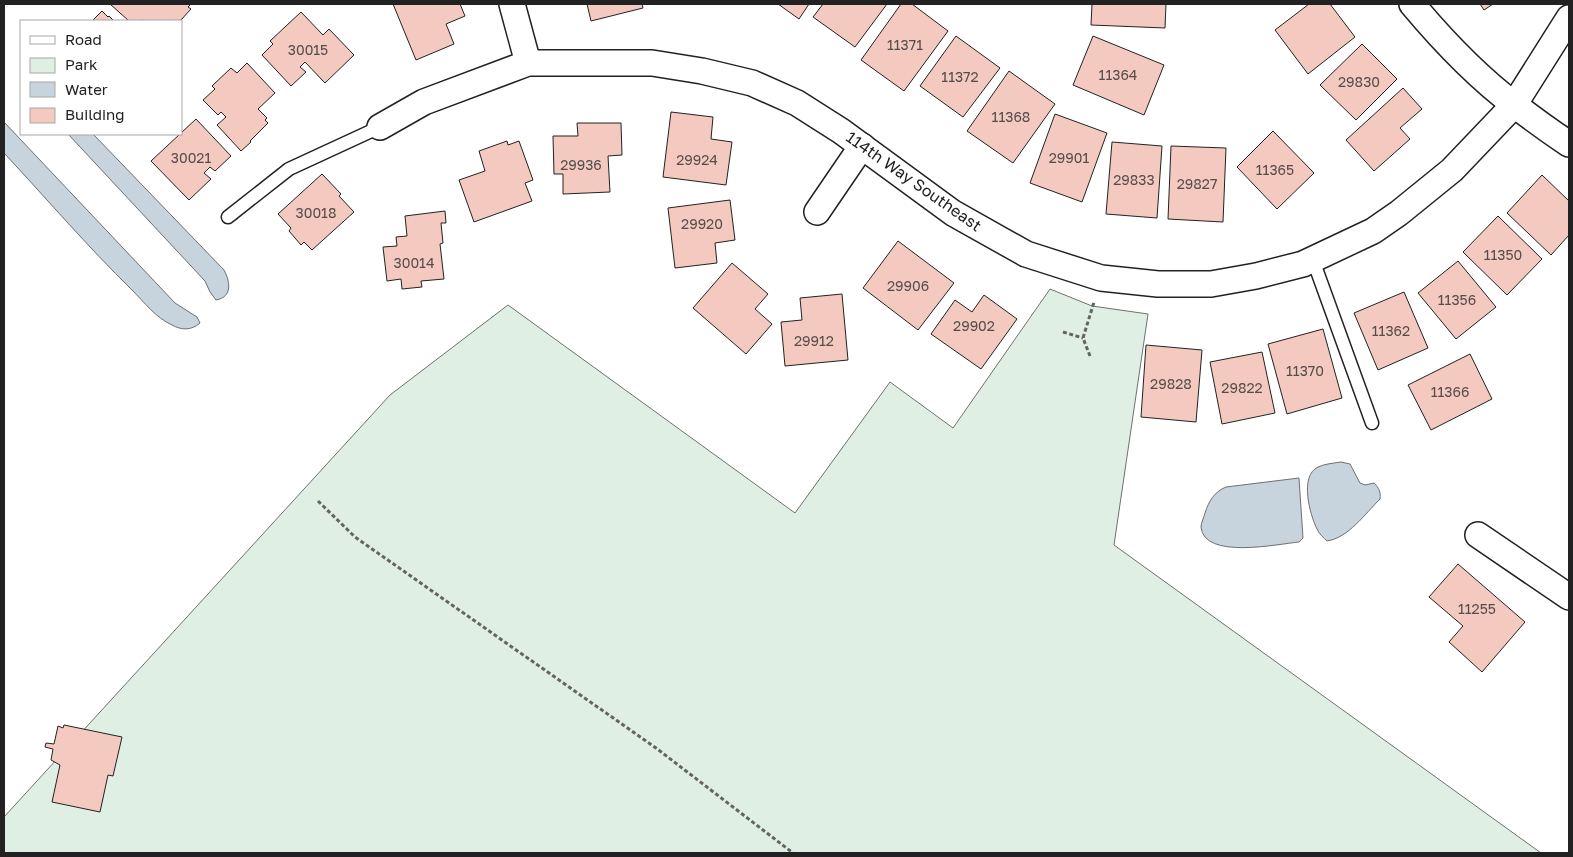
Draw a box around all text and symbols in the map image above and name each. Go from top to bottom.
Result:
legend [20,20,182,135]
text: Road [65,30,102,48]
house number: 11371 [887,36,923,53]
house number: 30015 [288,41,328,58]
text: Park [65,55,98,73]
house number: 11364 [1099,66,1137,83]
house number: 11372 [941,68,979,85]
house number: 29830 [1338,73,1380,90]
text: Water [65,80,108,98]
text: Building [65,105,125,123]
house number: 11368 [992,108,1030,125]
street label: 114th Way Southeast [842,127,986,235]
house number: 30021 [171,149,211,166]
house number: 29901 [1049,149,1089,166]
house number: 29924 [676,151,718,168]
house number: 29936 [560,156,602,173]
house number: 11365 [1256,161,1294,178]
house number: 29833 [1113,171,1155,188]
house number: 29827 [1177,175,1217,192]
house number: 30018 [296,204,336,221]
house number: 29920 [681,215,723,232]
house number: 11350 [1484,246,1522,263]
house number: 30014 [394,254,434,271]
house number: 29906 [887,277,929,294]
house number: 11356 [1438,291,1476,308]
house number: 29902 [953,317,995,334]
house number: 11362 [1372,322,1410,339]
house number: 29912 [794,332,834,349]
house number: 11370 [1286,362,1324,379]
house number: 29828 [1150,375,1192,392]
house number: 29822 [1221,379,1263,396]
house number: 11366 [1431,383,1469,400]
house number: 11255 [1458,600,1496,617]

